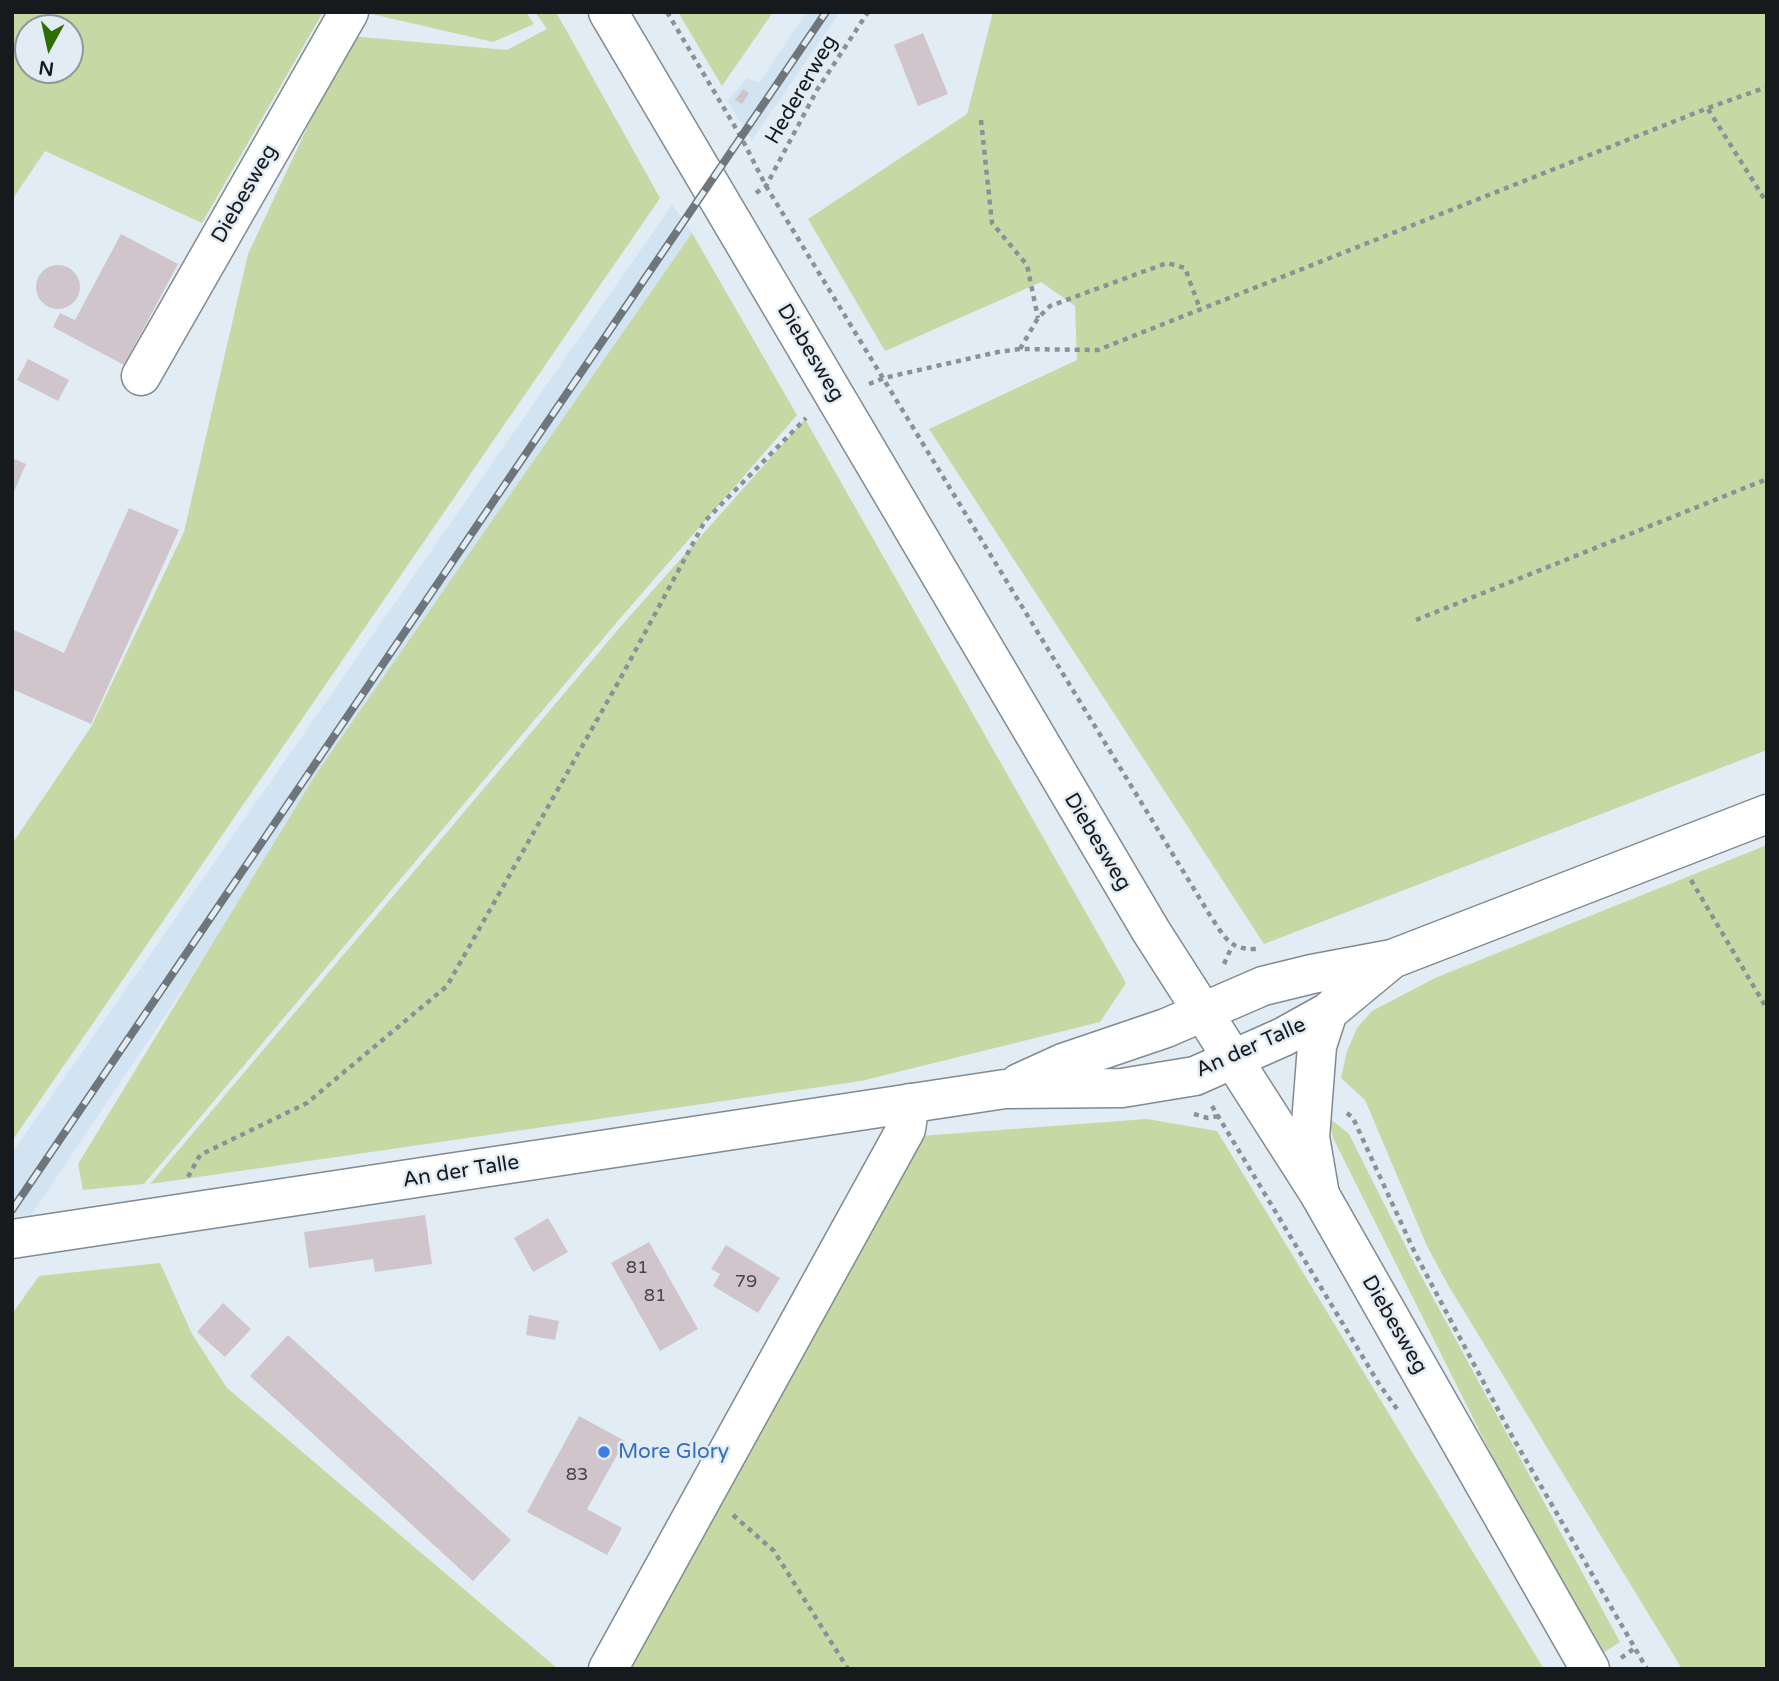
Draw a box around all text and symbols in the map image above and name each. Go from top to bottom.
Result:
north arrow [14,14,84,84]
street label: Hedererweg [761,31,843,149]
text: N [37,56,55,80]
street label: Diebesweg [207,140,283,248]
street label: Diebesweg [771,300,849,406]
street label: Diebesweg [1058,789,1136,895]
street label: An der Talle [1192,1013,1310,1083]
street label: An der Talle [401,1150,521,1194]
house number: 81 [626,1257,648,1279]
house number: 79 [735,1271,757,1293]
street label: Diebesweg [1356,1271,1432,1379]
house number: 81 [644,1285,666,1307]
place label: More Glory [618,1439,729,1465]
marker: More Glory [596,1444,612,1460]
house number: 83 [566,1464,588,1486]

